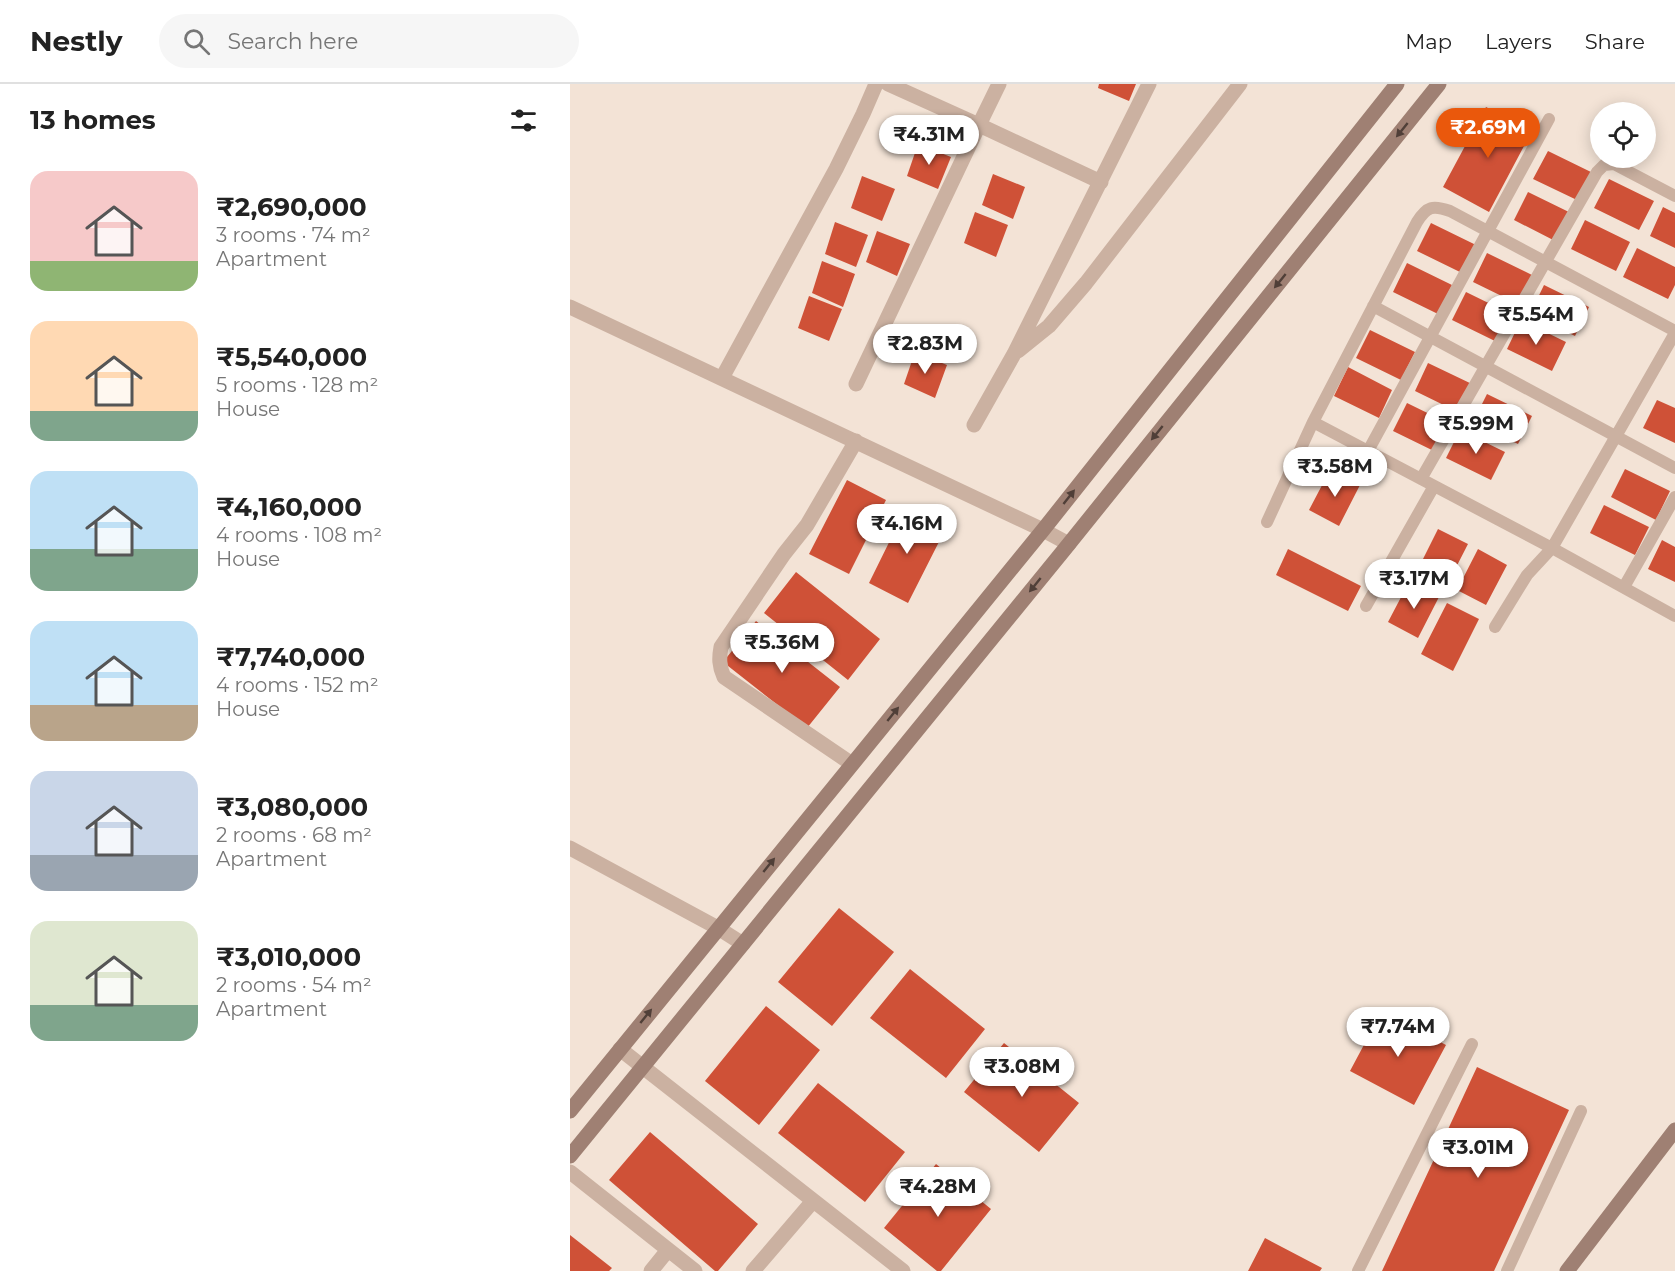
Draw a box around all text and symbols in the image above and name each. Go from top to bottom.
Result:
search box [159,14,579,68]
text: Nestly [30,24,123,58]
icon: search [180,25,213,58]
text: Search here [228,28,358,55]
text: Map [1405,29,1452,54]
text: Layers [1485,29,1552,54]
text: Share [1585,29,1645,54]
map controls [1590,102,1656,168]
button: locate [1590,102,1656,168]
text: 13 homes [30,104,156,136]
icon: filters [507,104,540,137]
pin: ₹2.69M [1439,108,1537,159]
pin: ₹4.31M [880,115,978,166]
text: ₹2.69M [1450,115,1526,139]
text: ₹4.31M [893,122,965,146]
one-way arrow [1397,122,1409,137]
text: ₹2,690,000 [216,191,367,223]
icon: home [78,195,150,267]
text: 3 rooms · 74 m² [216,223,371,247]
text: Apartment [216,247,327,271]
one-way arrow [1274,274,1286,289]
pin: ₹5.54M [1487,295,1585,346]
text: ₹5.54M [1498,302,1574,326]
pin: ₹2.83M [876,324,974,375]
text: ₹2.83M [887,331,963,355]
text: ₹5,540,000 [216,341,367,373]
icon: home [78,345,150,417]
text: 5 rooms · 128 m² [216,373,378,397]
text: House [216,397,280,421]
pin: ₹5.99M [1427,404,1525,455]
text: ₹5.99M [1438,411,1514,435]
one-way arrow [1151,425,1164,441]
pin: ₹3.58M [1286,447,1384,498]
text: ₹3.58M [1297,454,1373,478]
one-way arrow [1062,490,1074,505]
text: ₹4,160,000 [216,491,362,523]
icon: home [78,495,150,567]
pin: ₹4.16M [858,504,956,555]
text: ₹4.16M [871,511,943,535]
text: 4 rooms · 108 m² [216,523,382,547]
text: House [216,547,280,571]
pin: ₹3.17M [1365,559,1463,610]
text: ₹3.17M [1379,566,1449,590]
one-way arrow [1029,577,1042,592]
pin: ₹5.36M [733,623,831,674]
text: ₹5.36M [744,630,820,654]
text: ₹7,740,000 [216,641,365,673]
icon: home [78,645,150,717]
text: 4 rooms · 152 m² [216,673,379,697]
text: House [216,697,280,721]
one-way arrow [886,706,899,722]
text: ₹3,080,000 [216,791,368,823]
icon: home [78,795,150,867]
text: 2 rooms · 68 m² [216,823,372,847]
text: Apartment [216,847,327,871]
one-way arrow [763,857,776,873]
text: ₹3,010,000 [216,941,361,973]
icon: home [78,945,150,1017]
text: 2 rooms · 54 m² [216,973,372,997]
text: Apartment [216,997,327,1021]
pin: ₹7.74M [1349,1007,1447,1058]
one-way arrow [640,1008,653,1024]
text: ₹7.74M [1361,1014,1435,1038]
pin: ₹3.08M [973,1047,1071,1098]
text: ₹3.08M [983,1054,1061,1078]
pin: ₹3.01M [1429,1128,1527,1179]
text: ₹3.01M [1442,1135,1514,1159]
pin: ₹4.28M [889,1167,987,1218]
text: ₹4.28M [899,1174,977,1198]

